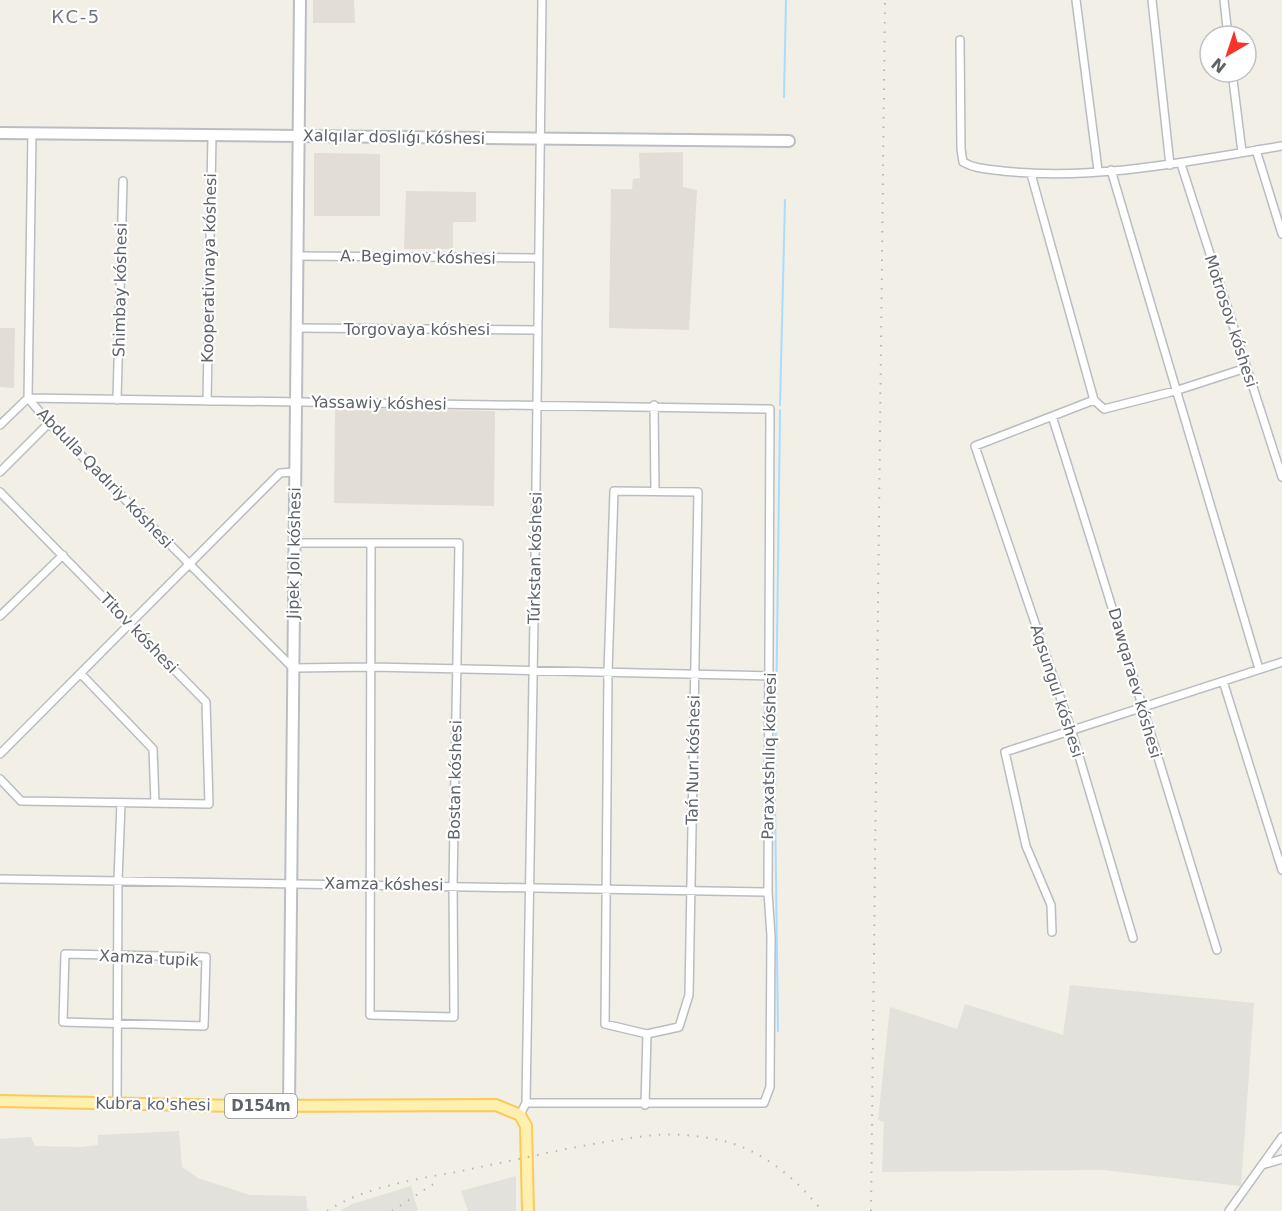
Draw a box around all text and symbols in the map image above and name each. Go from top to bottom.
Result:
district label: КС-5 [51,6,101,27]
north arrow [1198,24,1258,84]
text: N [1208,54,1230,77]
street label: Xalqılar doslıǵı kóshesi [303,126,485,148]
street label: Kooperativnaya kóshesi [198,173,220,363]
street label: Shimbay kóshesi [109,223,131,357]
street label: A. Begimov kóshesi [340,246,496,268]
street label: Motrosov kóshesi [1201,252,1261,390]
street label: Torgovaya kóshesi [343,320,490,339]
street label: Yassawiy kóshesi [310,392,447,414]
street label: Abdulla Qadıriy kóshesi [33,404,177,552]
street label: Jipek Jolı kóshesi [283,487,305,620]
street label: Túrkstan kóshesi [524,492,546,625]
street label: Titov kóshesi [95,588,182,677]
street label: Dawqaraev kóshesi [1104,606,1166,760]
street label: Aqsungul kóshesi [1027,622,1087,760]
street label: Paraxatshılıq kóshesi [758,672,780,840]
street label: Tań Nurı kóshesi [682,695,704,826]
street label: Bostan kóshesi [444,720,466,840]
street label: Xamza kóshesi [324,873,444,895]
street label: Xamza tupik [99,946,200,970]
street label: Kubra ko'shesi [95,1093,211,1115]
road number: D154m [225,1094,297,1118]

